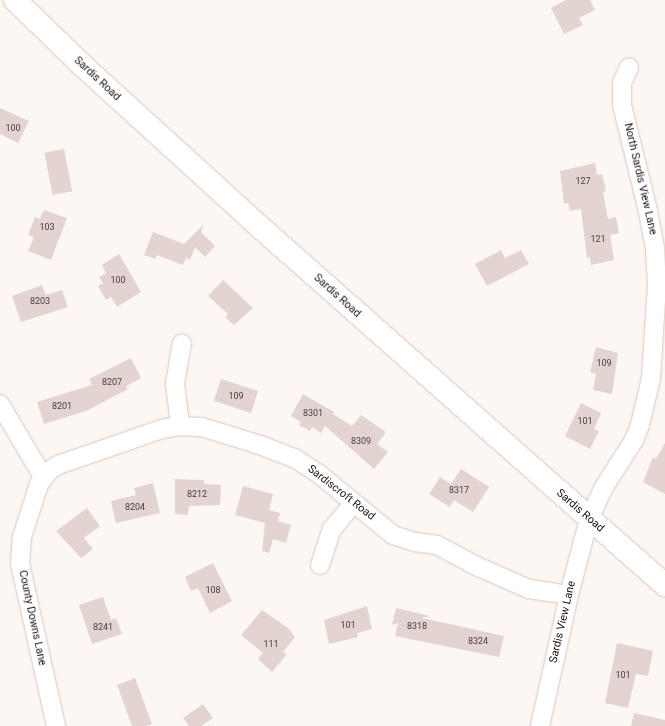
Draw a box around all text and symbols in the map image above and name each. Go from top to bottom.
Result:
street label: Sardis Road [71,54,123,104]
street label: North Sardis View Lane [621,122,659,236]
house number: 100 [5,123,21,133]
house number: 127 [575,176,591,186]
house number: 103 [39,222,55,232]
house number: 121 [590,234,606,244]
street label: Sardis Road [311,271,363,321]
house number: 100 [110,275,126,285]
house number: 8203 [30,296,50,306]
house number: 109 [596,358,612,368]
house number: 8207 [102,377,122,387]
house number: 109 [228,391,244,401]
house number: 8201 [52,401,72,411]
house number: 8301 [303,408,323,418]
house number: 101 [577,416,593,426]
house number: 8309 [351,436,371,446]
street label: Sardiscroft Road [305,463,377,523]
house number: 8317 [449,485,469,495]
street label: Sardis Road [554,487,606,535]
house number: 8212 [187,489,207,499]
house number: 8204 [125,502,145,512]
street label: County Downs Lane [15,569,49,667]
street label: Sardis View Lane [547,580,579,664]
house number: 108 [205,585,221,595]
house number: 101 [340,620,356,630]
house number: 8318 [407,621,427,631]
house number: 8241 [93,622,113,632]
house number: 8324 [468,636,488,646]
house number: 111 [263,639,279,649]
house number: 101 [615,670,631,680]

